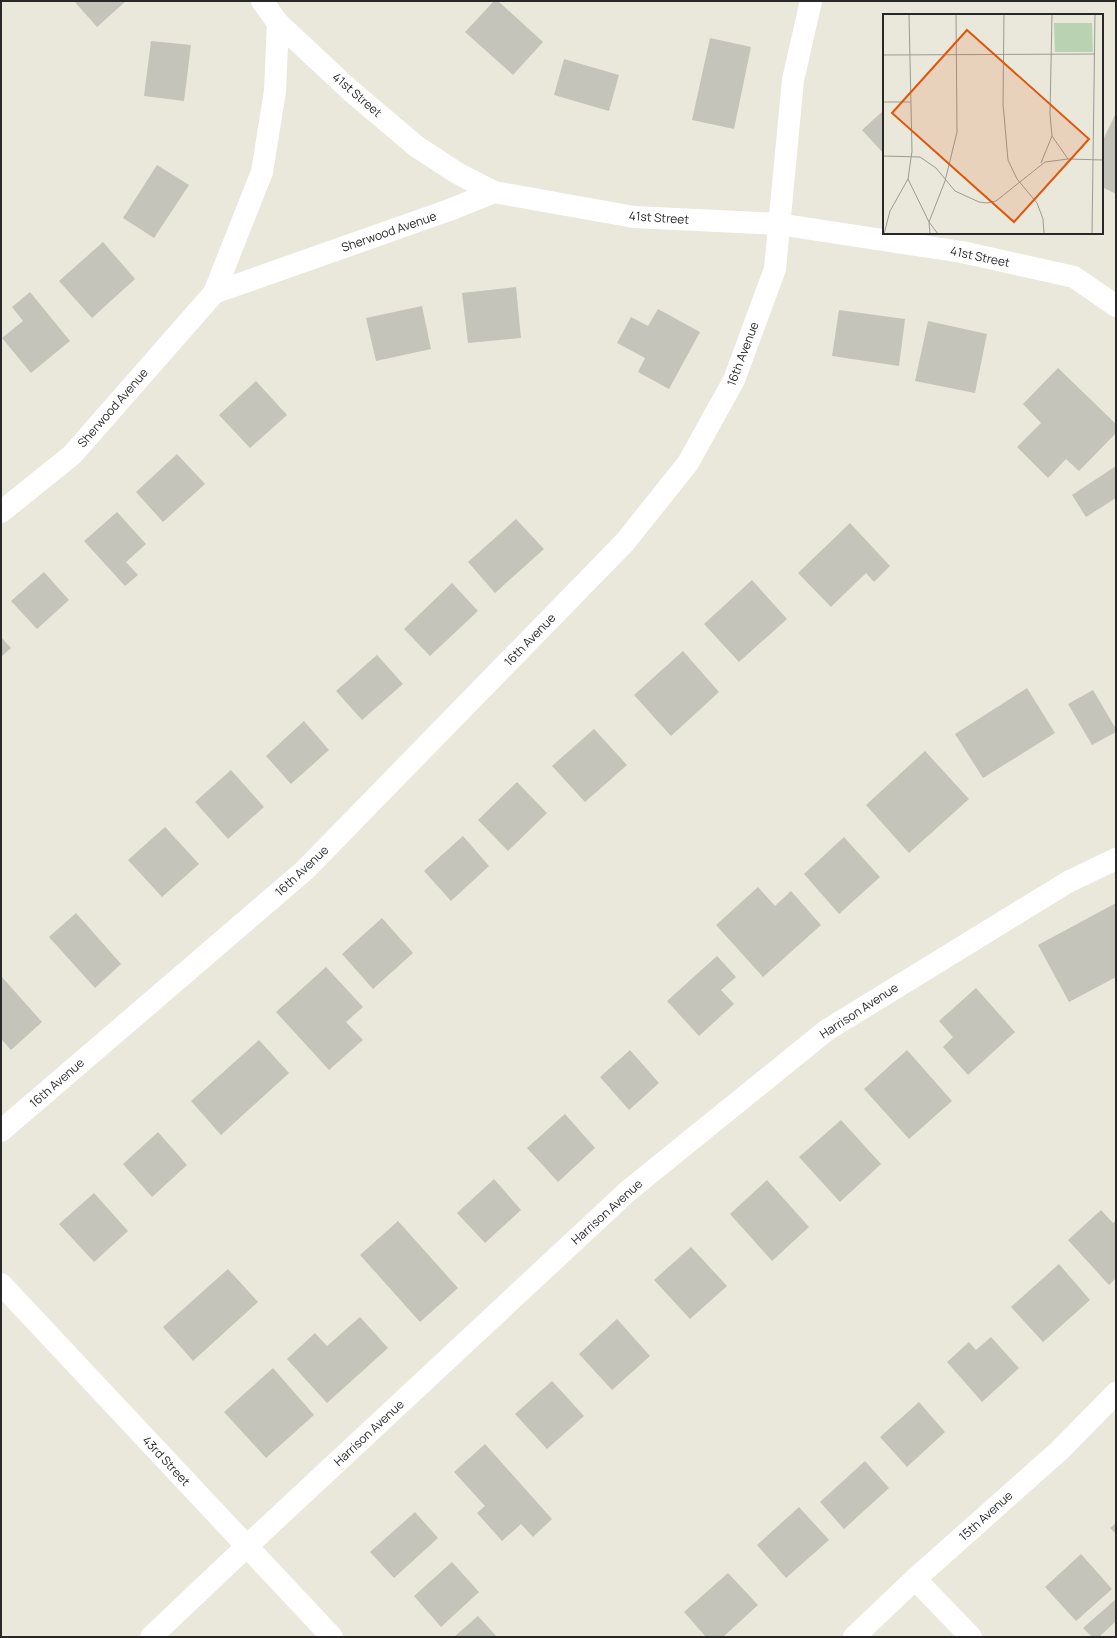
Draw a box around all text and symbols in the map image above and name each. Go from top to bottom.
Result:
inset map [883,14,1103,234]
street label: 41st Street [329,68,386,121]
street label: Sherwood Avenue [339,207,439,256]
street label: 41st Street [628,207,690,228]
street label: 41st Street [949,242,1012,271]
street label: 16th Avenue [722,319,763,388]
street label: Sherwood Avenue [74,365,152,451]
street label: 16th Avenue [500,609,559,670]
street label: 16th Avenue [271,841,332,900]
street label: Harrison Avenue [816,979,901,1042]
street label: 16th Avenue [26,1054,88,1111]
street label: Harrison Avenue [567,1175,646,1248]
street label: Harrison Avenue [330,1396,407,1470]
street label: 43rd Street [139,1432,194,1490]
street label: 15th Avenue [955,1487,1016,1544]

